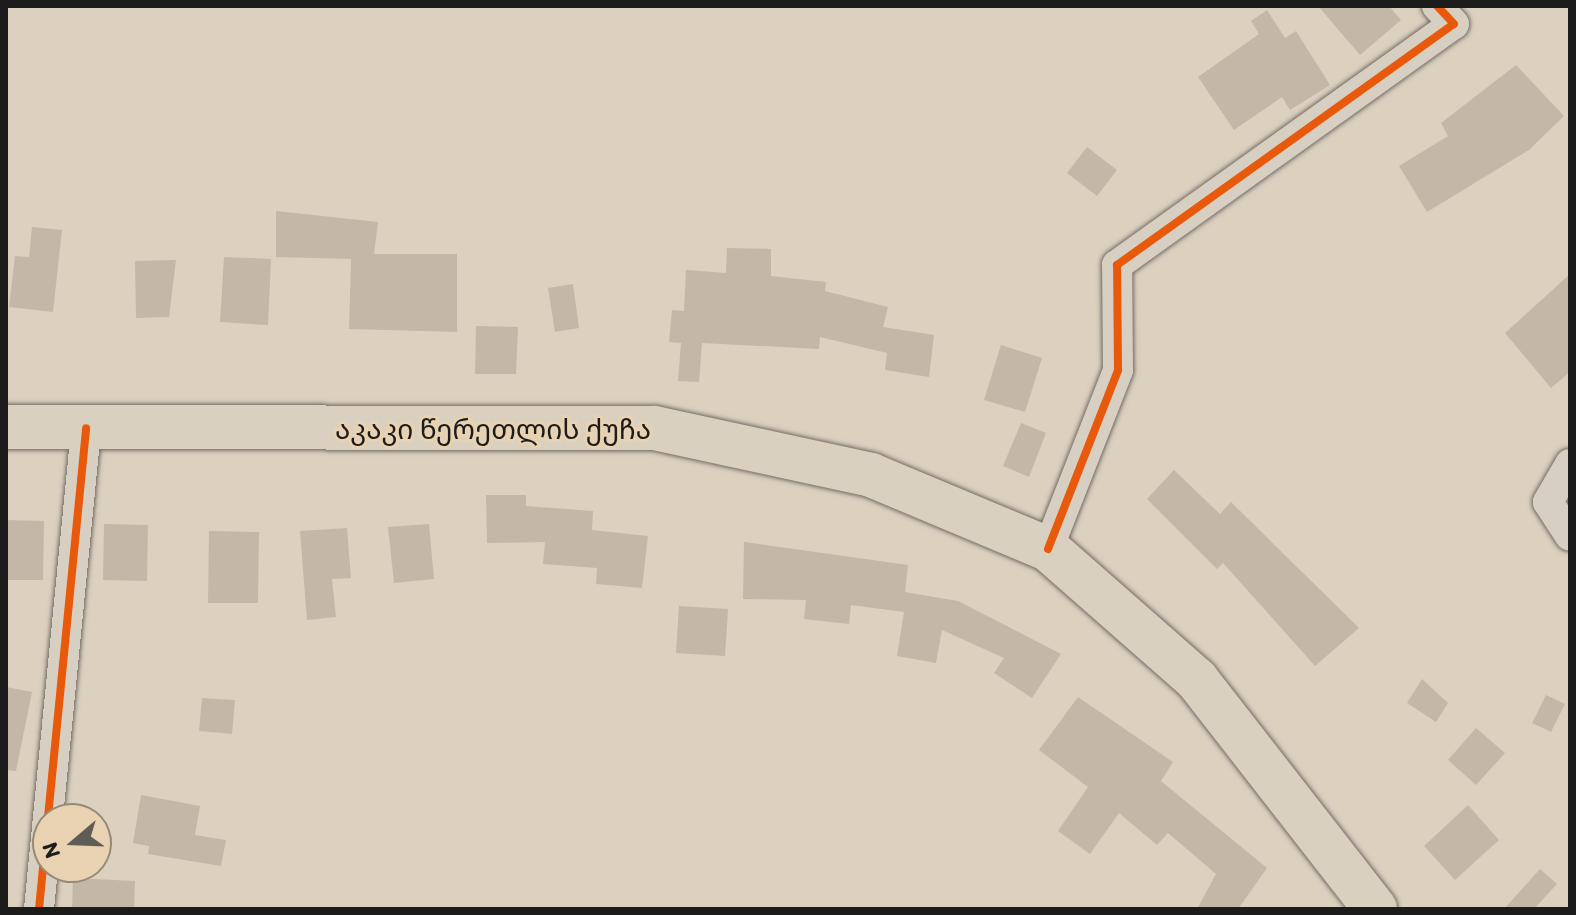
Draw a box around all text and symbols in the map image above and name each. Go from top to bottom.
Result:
street label: აკაკი წერეთლის ქუჩა [335,412,651,446]
north arrow [32,803,112,883]
text: N [36,839,66,862]

